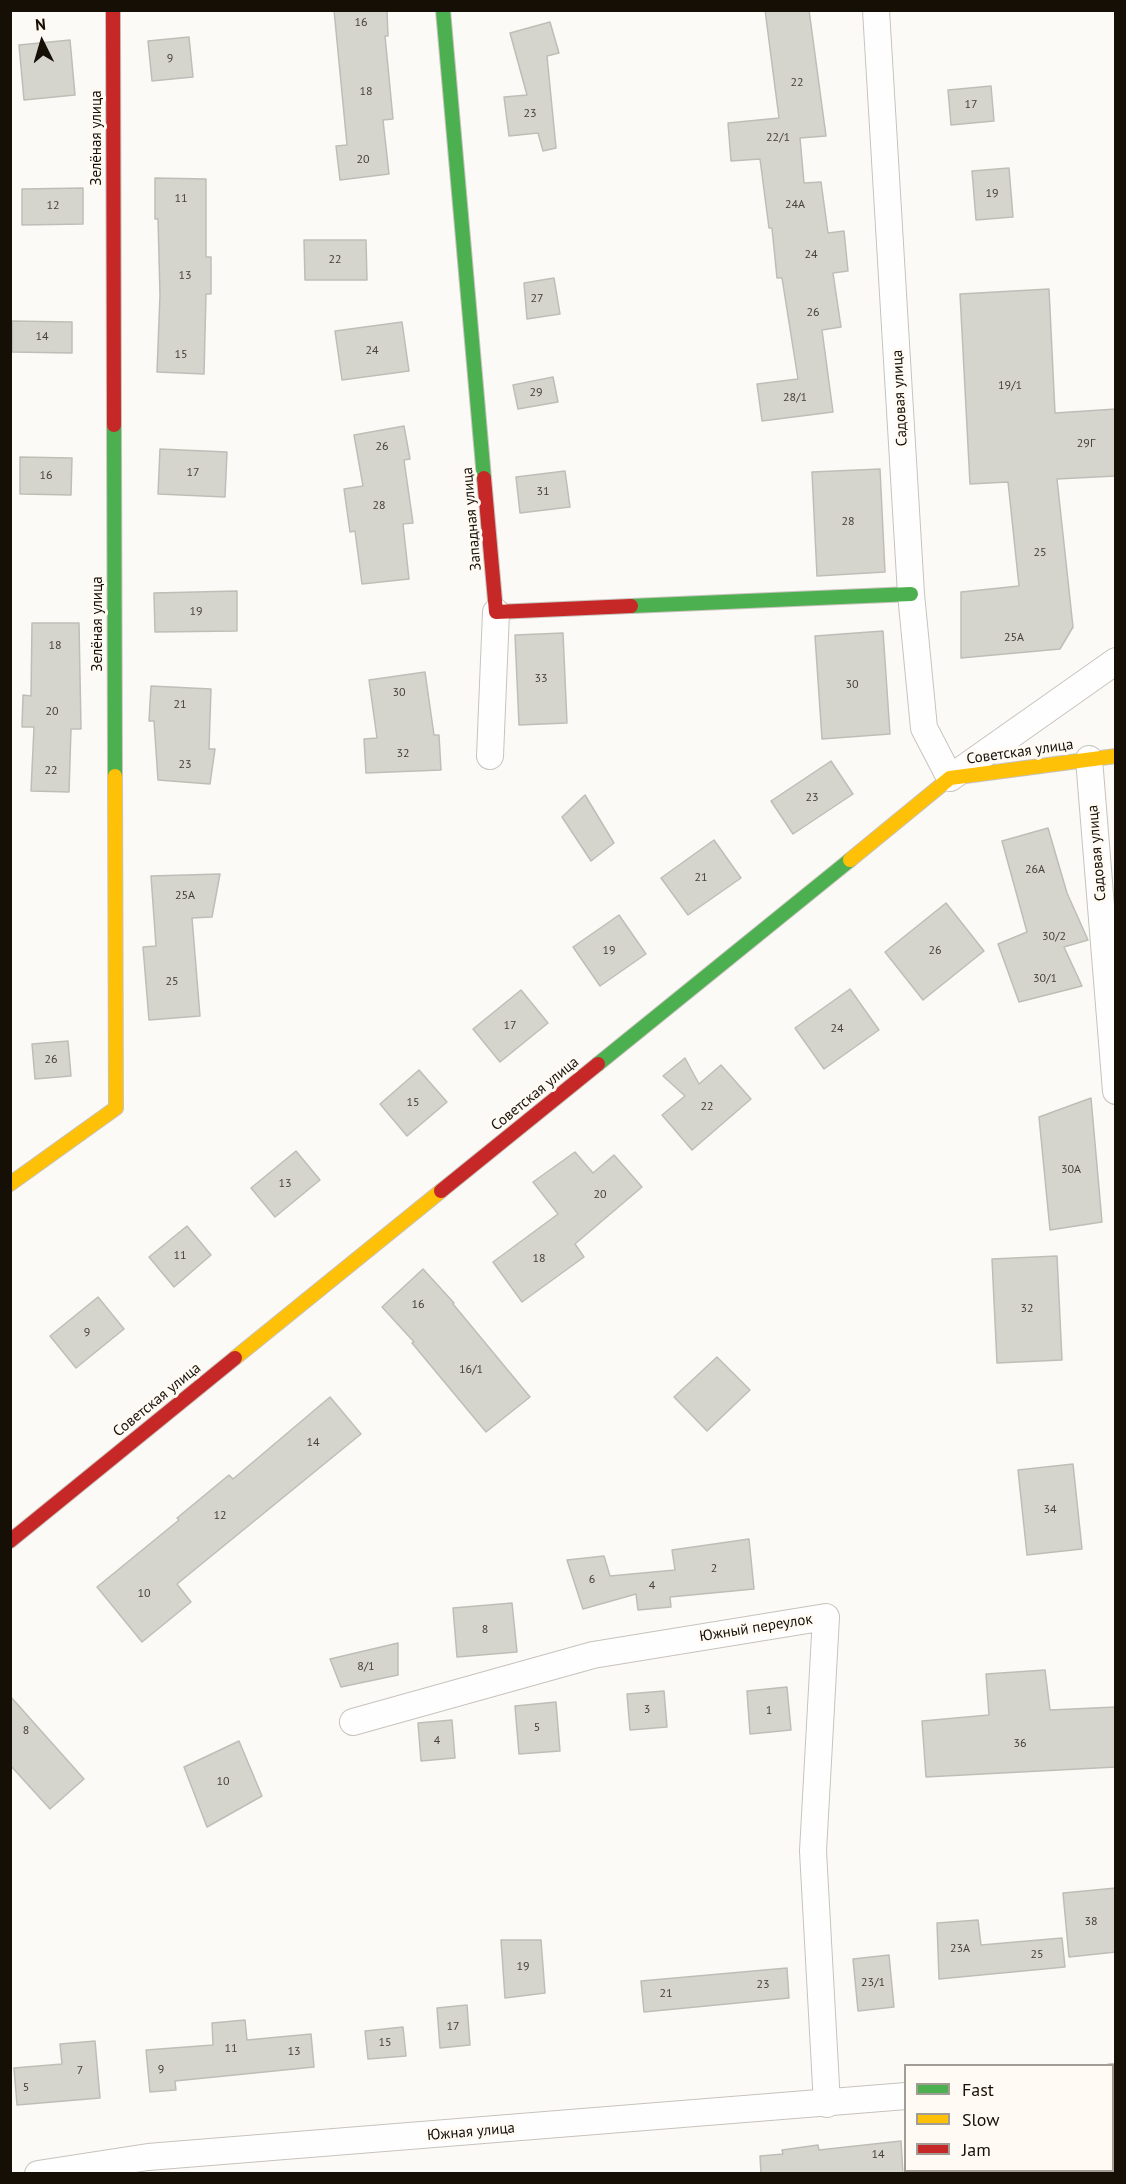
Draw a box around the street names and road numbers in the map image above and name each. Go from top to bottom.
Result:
street label: Зелёная улица [88,90,106,186]
street label: Садовая улица [888,349,912,447]
street label: Западная улица [459,466,485,572]
street label: Зелёная улица [89,576,107,672]
street label: Советская улица [965,736,1075,768]
street label: Садовая улица [1084,804,1110,902]
street label: Советская улица [488,1053,582,1135]
street label: Советская улица [110,1359,204,1441]
street label: Южный переулок [698,1610,814,1646]
street label: Южная улица [426,2119,516,2145]

